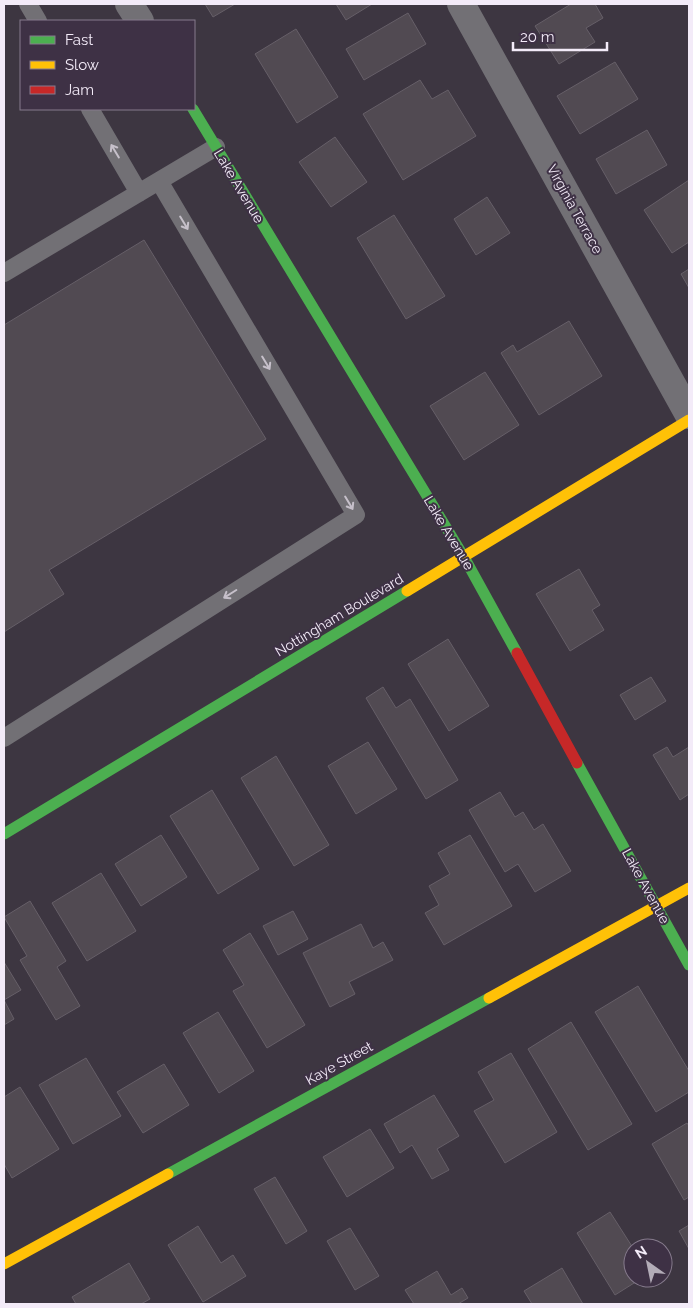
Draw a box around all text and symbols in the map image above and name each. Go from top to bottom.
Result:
legend [20,20,195,110]
scale bar [513,20,607,52]
text: 20 m [520,28,555,46]
text: Fast [65,31,93,49]
text: Slow [65,56,99,74]
text: Jam [65,81,94,99]
one-way arrow [109,144,119,158]
street label: Lake Avenue [211,146,267,226]
street label: Virginia Terrace [544,162,606,256]
one-way arrow [179,216,189,230]
one-way arrow [262,356,272,370]
street label: Lake Avenue [421,493,477,573]
one-way arrow [344,495,354,510]
street label: Nottingham Boulevard [272,570,406,660]
one-way arrow [223,590,237,600]
street label: Lake Avenue [619,846,673,926]
street label: Kaye Street [303,1038,376,1088]
north arrow [623,1238,673,1288]
text: N [632,1242,650,1262]

